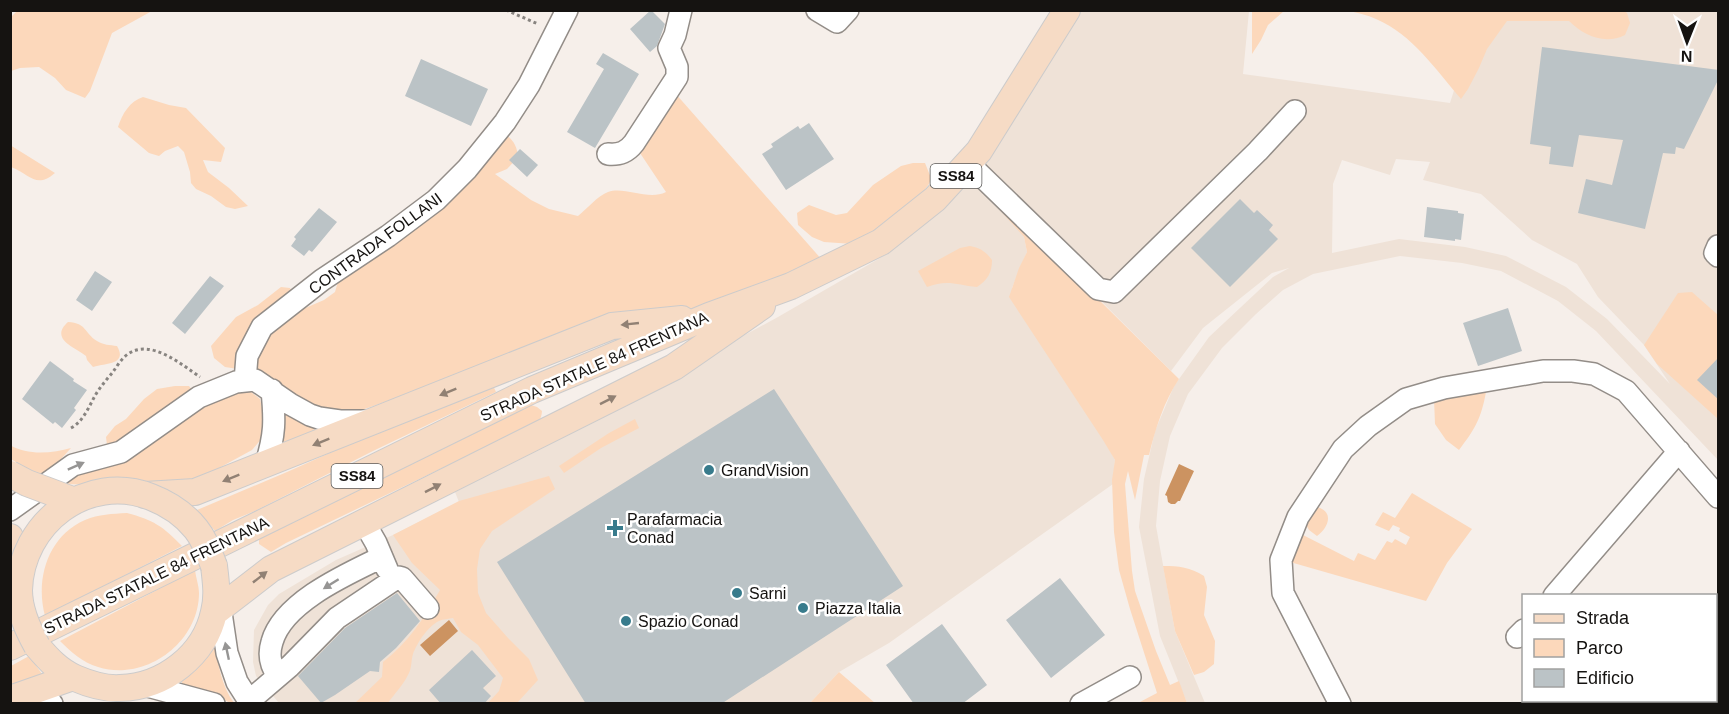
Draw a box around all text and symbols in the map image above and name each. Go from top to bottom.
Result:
north arrow [1657,12,1717,72]
text: N [1681,48,1693,65]
road number: SS84 [930,164,982,188]
street label: CONTRADA FOLLANI [306,189,445,297]
street label: STRADA STATALE 84 FRENTANA [478,308,711,425]
one-way arrow [620,319,639,329]
one-way arrow [438,387,456,397]
one-way arrow [599,396,616,405]
one-way arrow [312,437,330,447]
one-way arrow [67,461,85,471]
place label: GrandVision [721,462,809,479]
marker: GrandVision [702,463,716,477]
road number: SS84 [332,464,382,488]
one-way arrow [221,473,239,483]
one-way arrow [425,483,442,492]
place label: Parafarmacia Conad [627,511,722,546]
street label: STRADA STATALE 84 FRENTANA [41,513,272,637]
marker: Parafarmacia Conad [608,521,622,535]
one-way arrow [253,572,268,584]
one-way arrow [322,579,339,590]
place label: Sarni [749,585,786,602]
marker: Sarni [730,586,744,600]
legend [1522,594,1717,702]
place label: Piazza Italia [815,600,901,617]
marker: Piazza Italia [796,601,810,615]
text: Strada [1576,608,1630,628]
place label: Spazio Conad [638,613,739,630]
marker: Spazio Conad [619,614,633,628]
text: Parco [1576,638,1623,658]
one-way arrow [222,641,232,660]
text: Edificio [1576,668,1634,688]

